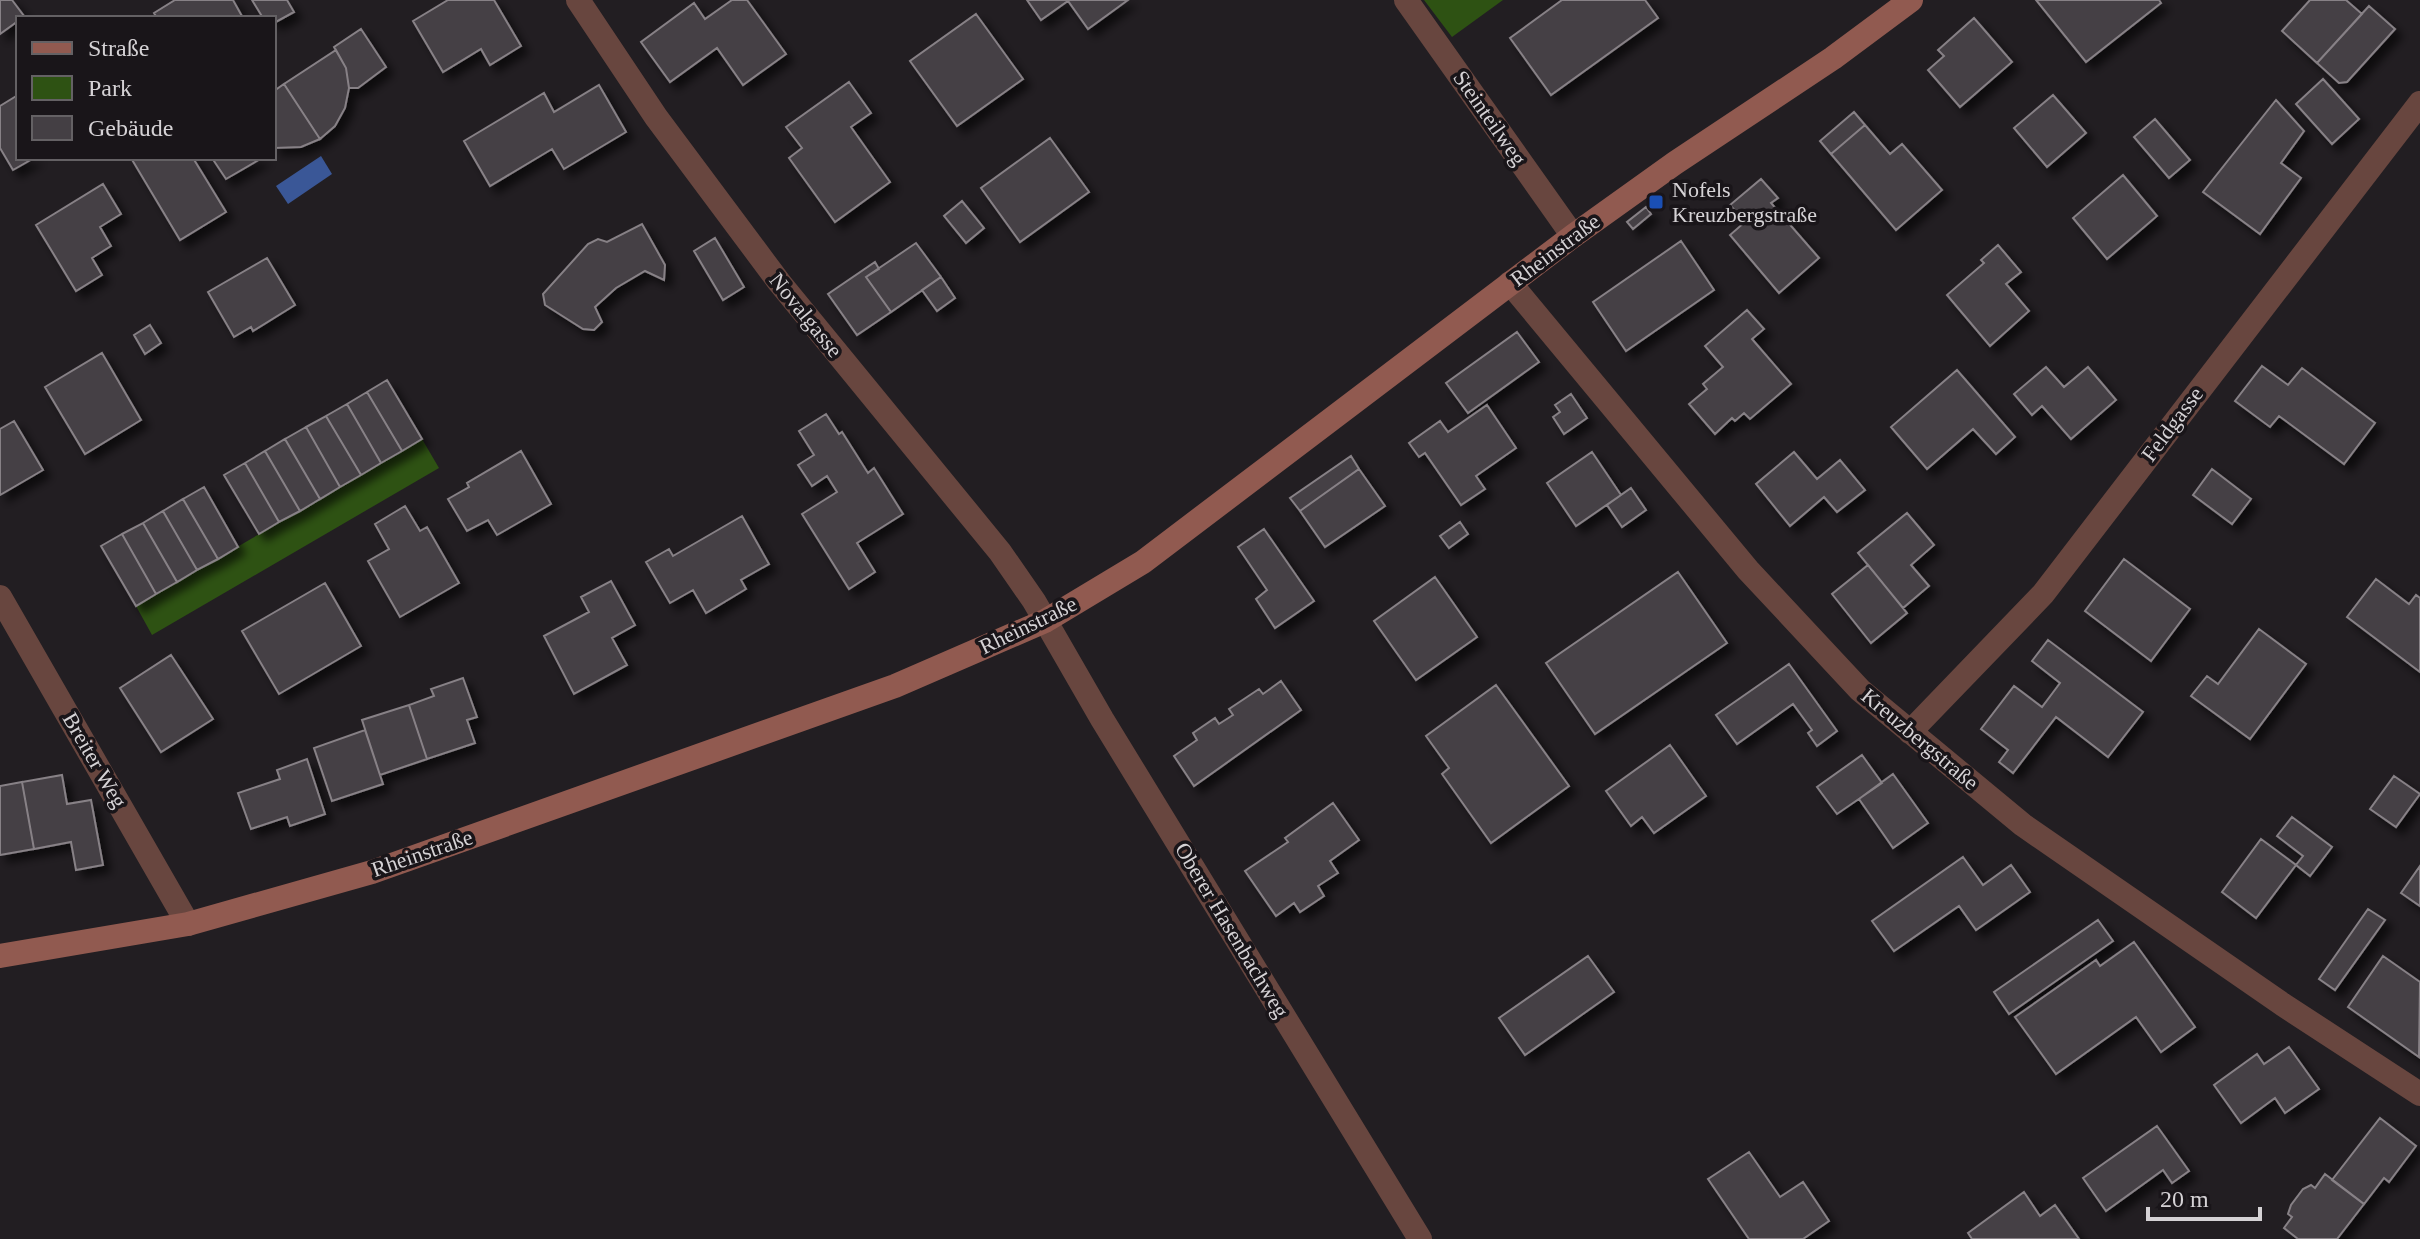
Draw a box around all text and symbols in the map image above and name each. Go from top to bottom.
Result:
legend [16,16,276,160]
text: Straße [88,35,149,61]
street label: Steinteilweg [1448,66,1532,170]
text: Park [88,75,132,101]
text: Gebäude [88,115,173,141]
place label: Nofels Kreuzbergstraße [1672,177,1817,227]
marker: Nofels Kreuzbergstraße [1647,193,1665,211]
street label: Rheinstraße [1506,208,1604,292]
street label: Novalgasse [764,268,848,362]
street label: Feldgasse [2136,382,2208,466]
street label: Rheinstraße [975,591,1081,659]
street label: Kreuzbergstraße [1856,683,1984,795]
street label: Breiter Weg [58,708,132,812]
street label: Rheinstraße [368,824,476,882]
street label: Oberer Hasenbachweg [1170,838,1294,1022]
scale bar [2148,1171,2260,1221]
text: 20 m [2160,1186,2209,1212]

